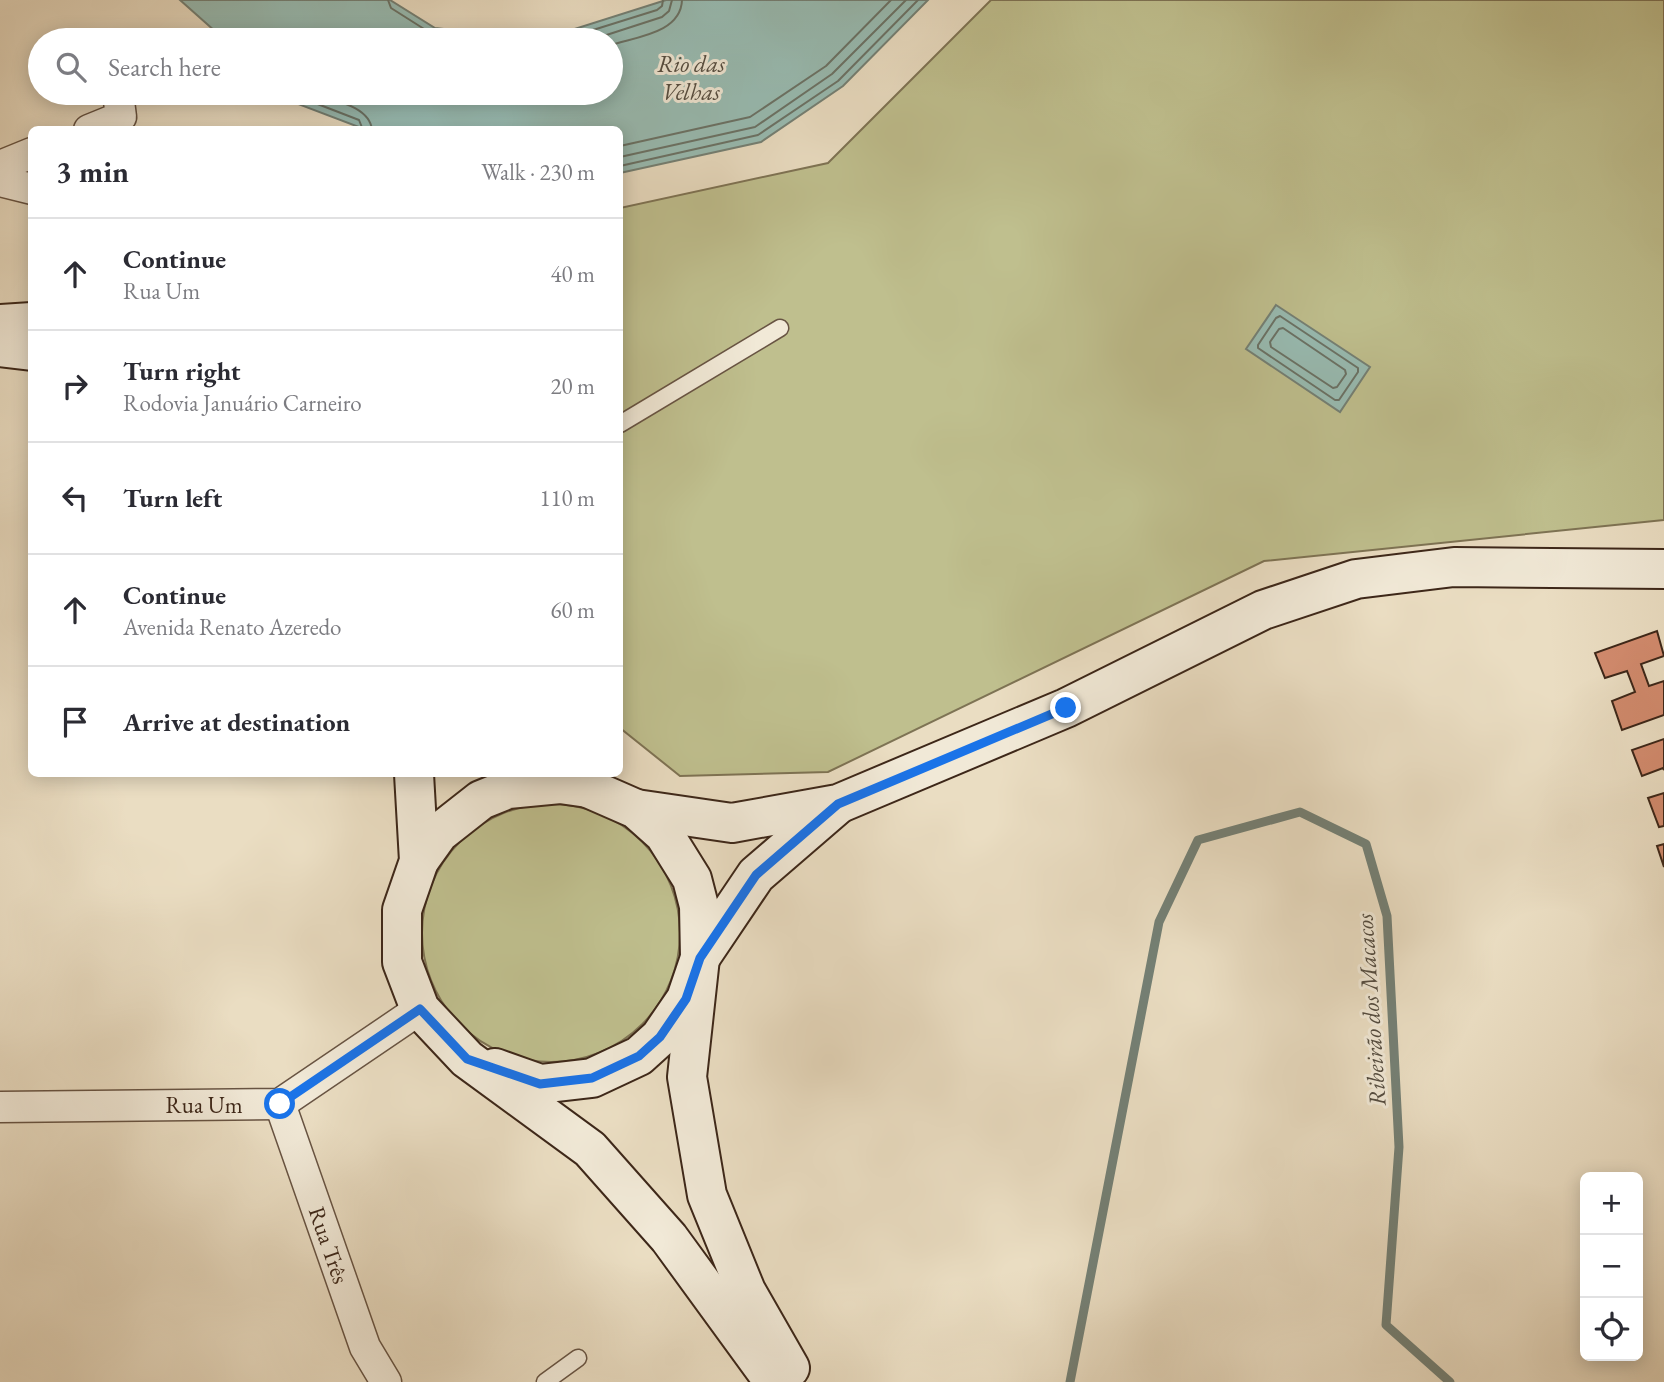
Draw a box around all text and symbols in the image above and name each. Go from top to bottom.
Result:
search box [28,28,623,105]
icon: search [52,48,90,86]
water label: Rio das Velhas [657,48,725,107]
text: Search here [108,50,221,84]
text: 3 min [56,152,129,191]
text: Walk · 230 m [481,157,595,187]
text: Continue [123,242,226,276]
icon: ahead [56,255,94,293]
text: 40 m [550,259,595,289]
text: Rua Um [123,276,200,306]
text: Turn right [123,354,241,388]
icon: right [56,367,94,405]
text: 20 m [550,371,595,401]
text: Rodovia Januário Carneiro [123,388,362,418]
icon: left [56,479,94,517]
text: Turn left [123,481,222,515]
text: 110 m [539,483,595,513]
text: Continue [123,578,226,612]
icon: ahead [56,591,94,629]
text: 60 m [550,595,595,625]
text: Avenida Renato Azeredo [123,612,341,642]
route end [1050,692,1081,723]
icon: arrive [56,703,94,741]
text: Arrive at destination [123,705,350,739]
water label: Ribeirão dos Macacos [1348,912,1393,1107]
route start [264,1088,295,1119]
street label: Rua Um [165,1090,243,1120]
map controls [1580,1172,1643,1361]
button: + [1580,1172,1643,1235]
street label: Rua Três [302,1203,356,1287]
button: − [1580,1235,1643,1298]
button: locate [1580,1298,1643,1361]

